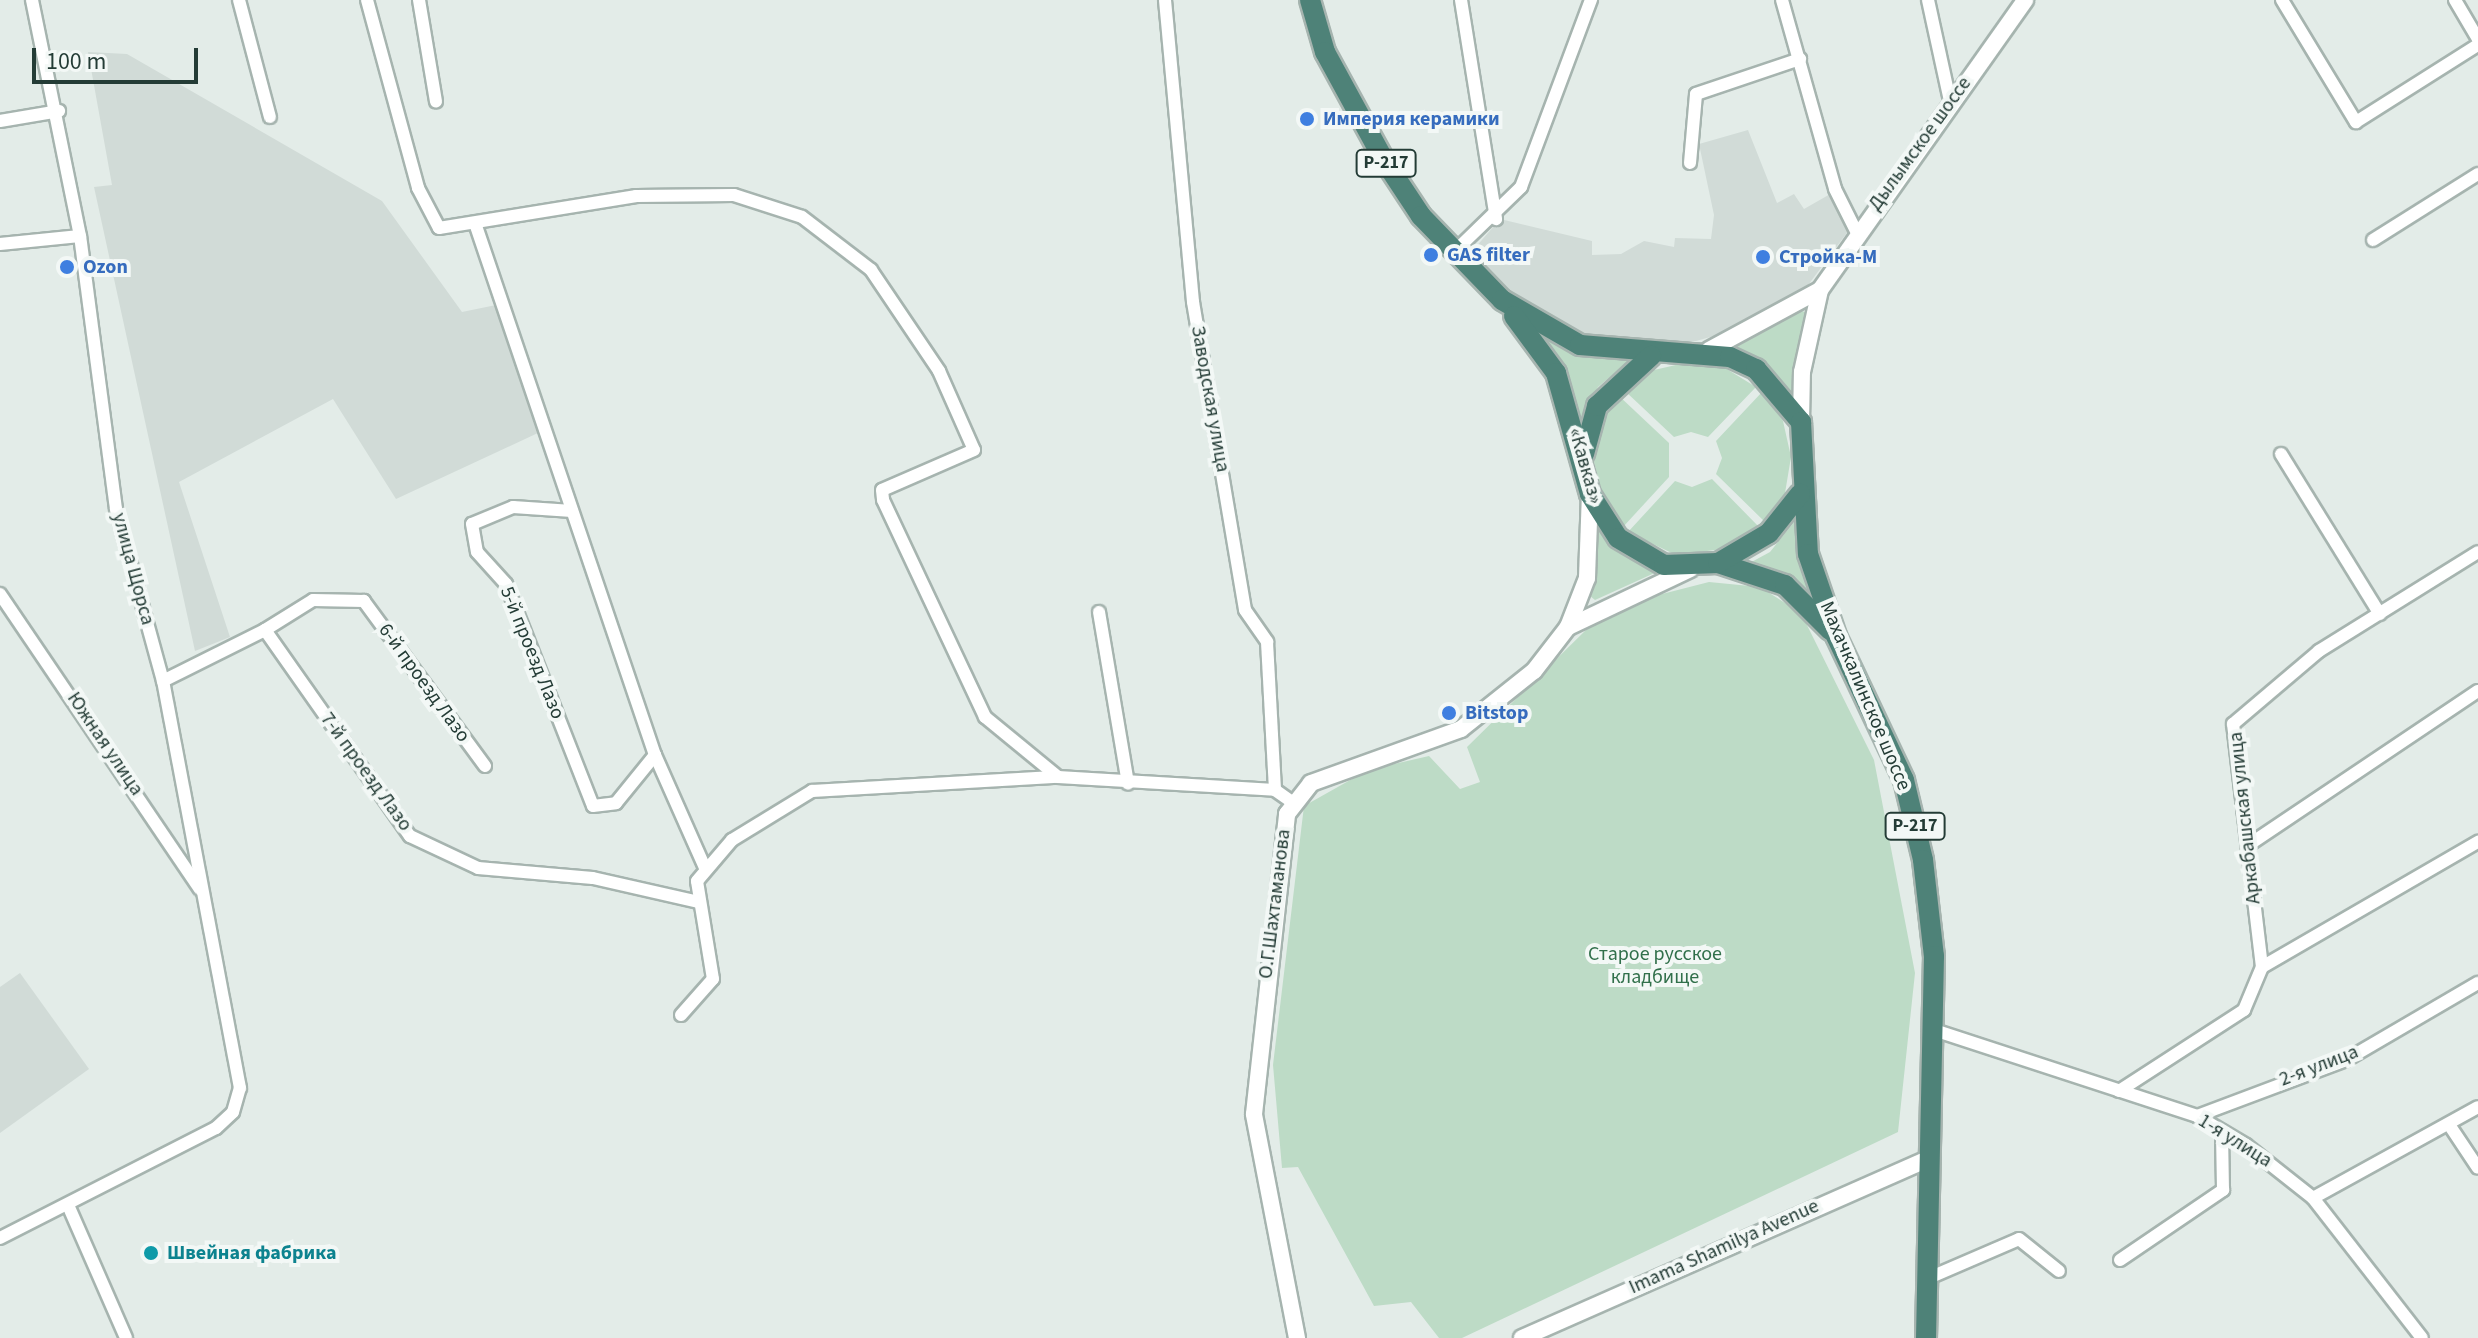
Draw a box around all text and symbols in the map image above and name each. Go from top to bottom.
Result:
scale bar [36,32,202,82]
text: 100 m [46,44,106,79]
street label: Дылымское шоссе [1863,72,1977,216]
place label: Империя керамики [1323,107,1500,131]
marker: Империя керамики [1298,110,1316,128]
road number: Р-217 [1354,149,1418,177]
place label: GAS filter [1447,243,1530,267]
place label: Стройка-М [1779,245,1877,269]
marker: GAS filter [1422,246,1440,264]
marker: Стройка-М [1754,248,1772,266]
place label: Ozon [83,255,128,279]
marker: Ozon [58,258,76,276]
street label: Заводская улица [1185,324,1235,474]
street label: «Кавказ» [1563,425,1607,507]
street label: улица Щорса [107,510,159,628]
street label: 5-й проезд Лазо [495,583,569,723]
street label: Махачкалинское шоссе [1814,598,1916,794]
street label: 6-й проезд Лазо [373,619,475,747]
street label: Южная улица [62,688,148,800]
place label: Bitstop [1465,701,1528,725]
marker: Bitstop [1440,704,1458,722]
street label: 7-й проезд Лазо [315,708,417,836]
street label: Аркабашская улица [2224,731,2266,905]
road number: Р-217 [1883,812,1947,840]
street label: О.Г.Шахтаманова [1254,828,1296,980]
park label: Старое русское кладбище [1588,943,1722,990]
street label: 2-я улица [2276,1040,2362,1092]
street label: 1-я улица [2194,1109,2276,1173]
street label: Imama Shamilya Avenue [1625,1194,1823,1300]
place label: Швейная фабрика [167,1241,336,1265]
marker: Швейная фабрика [142,1244,160,1262]

